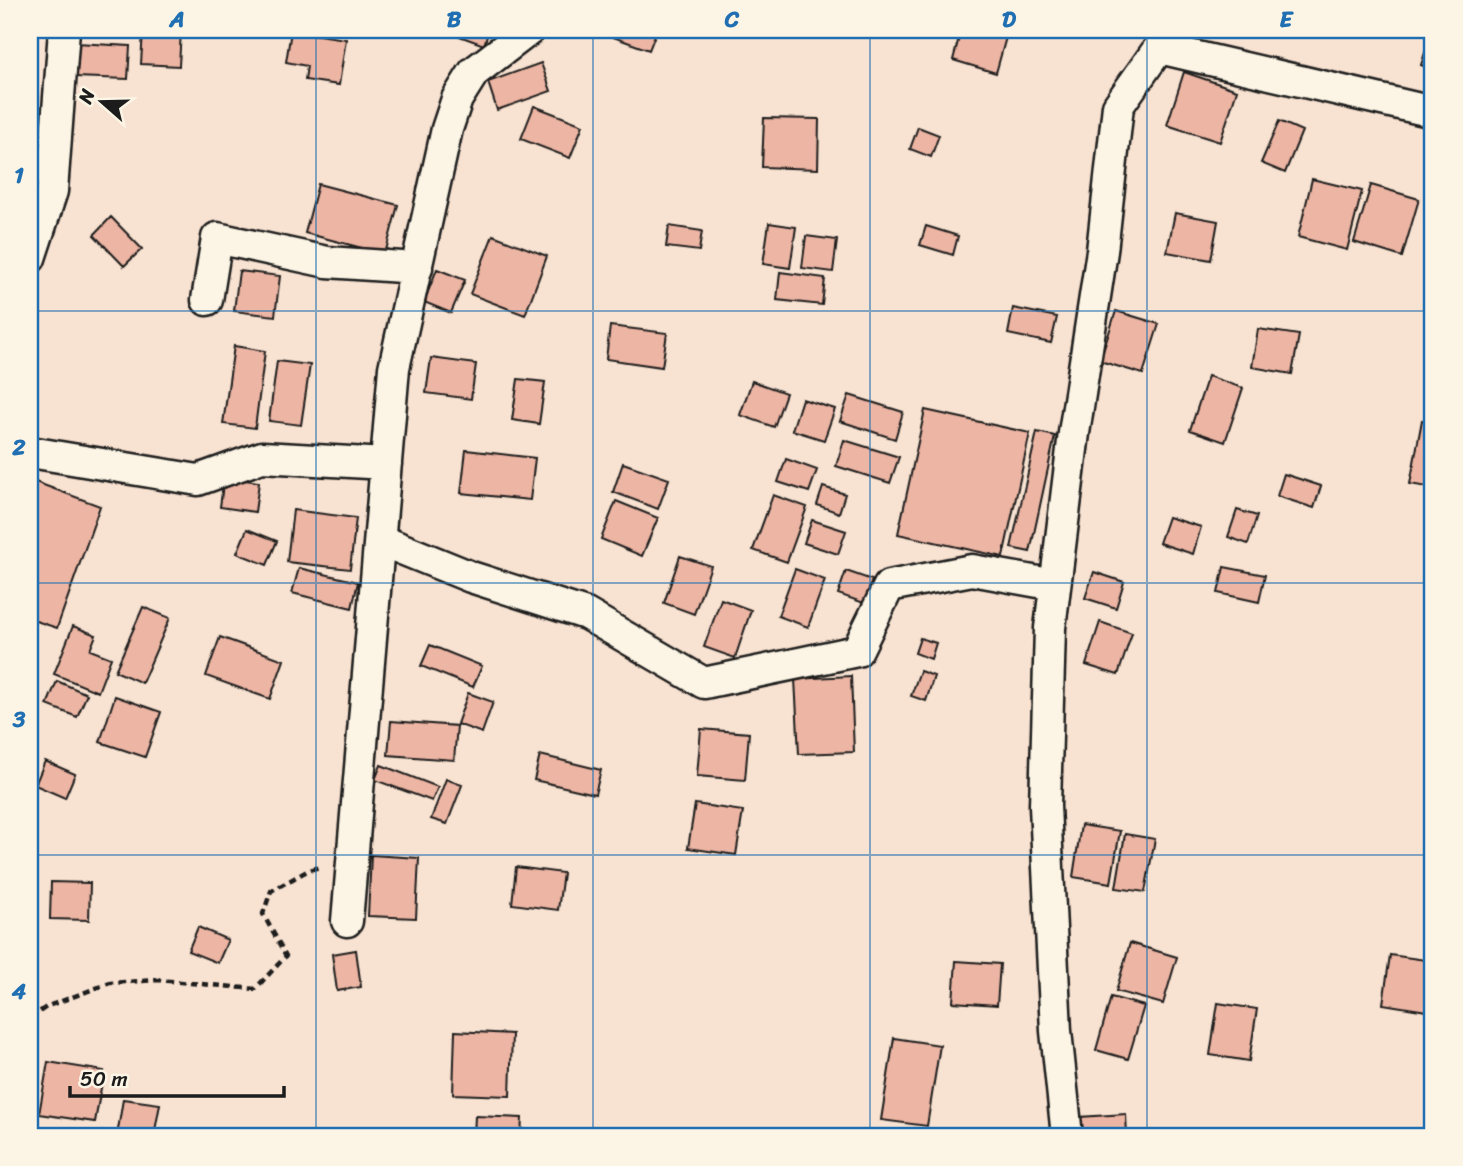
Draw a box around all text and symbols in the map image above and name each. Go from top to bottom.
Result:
text: A [168,0,185,40]
text: B [447,0,462,40]
text: C [724,0,740,40]
text: D [1002,0,1017,40]
text: E [1280,0,1295,40]
north arrow [66,66,136,136]
text: N [68,84,105,109]
text: 1 [14,155,24,196]
text: 2 [11,427,26,468]
text: 3 [12,699,26,740]
text: 4 [11,971,27,1012]
scale bar [70,1054,284,1098]
text: 50 m [80,1060,128,1098]

